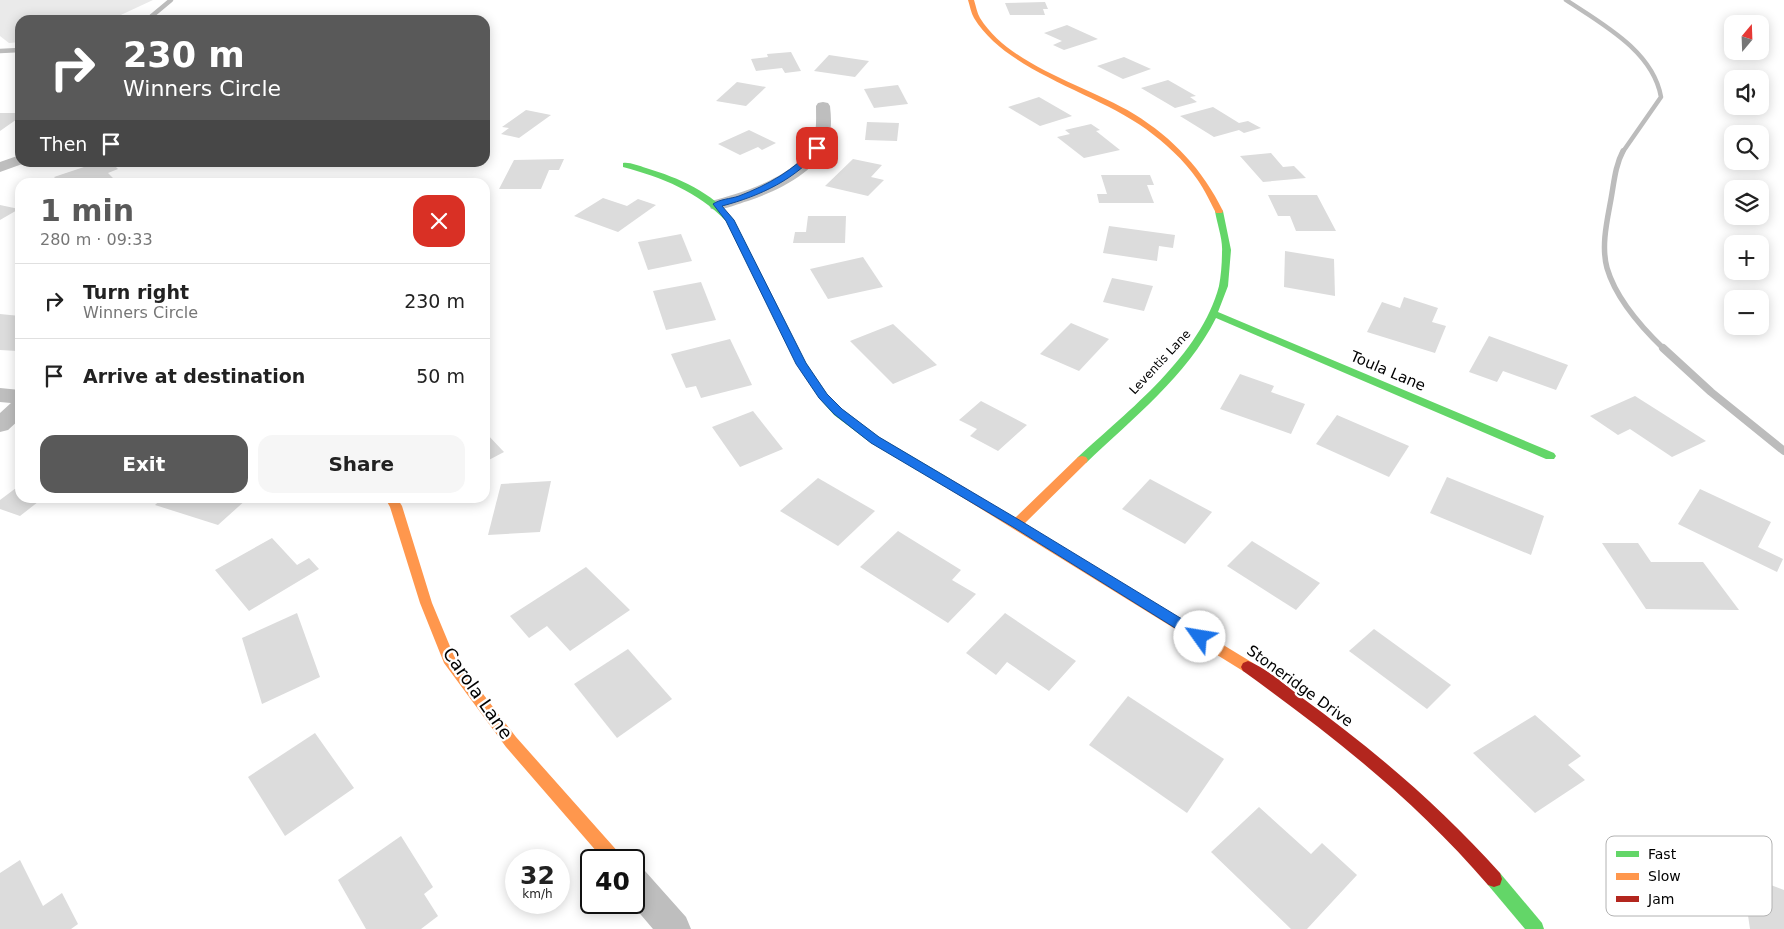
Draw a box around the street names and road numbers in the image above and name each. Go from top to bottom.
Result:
street label: Leventis Lane [1127,327,1193,397]
street label: Toula Lane [1347,347,1428,395]
street label: Stoneridge Drive [1243,641,1357,731]
street label: Carola Lane [439,643,517,743]

